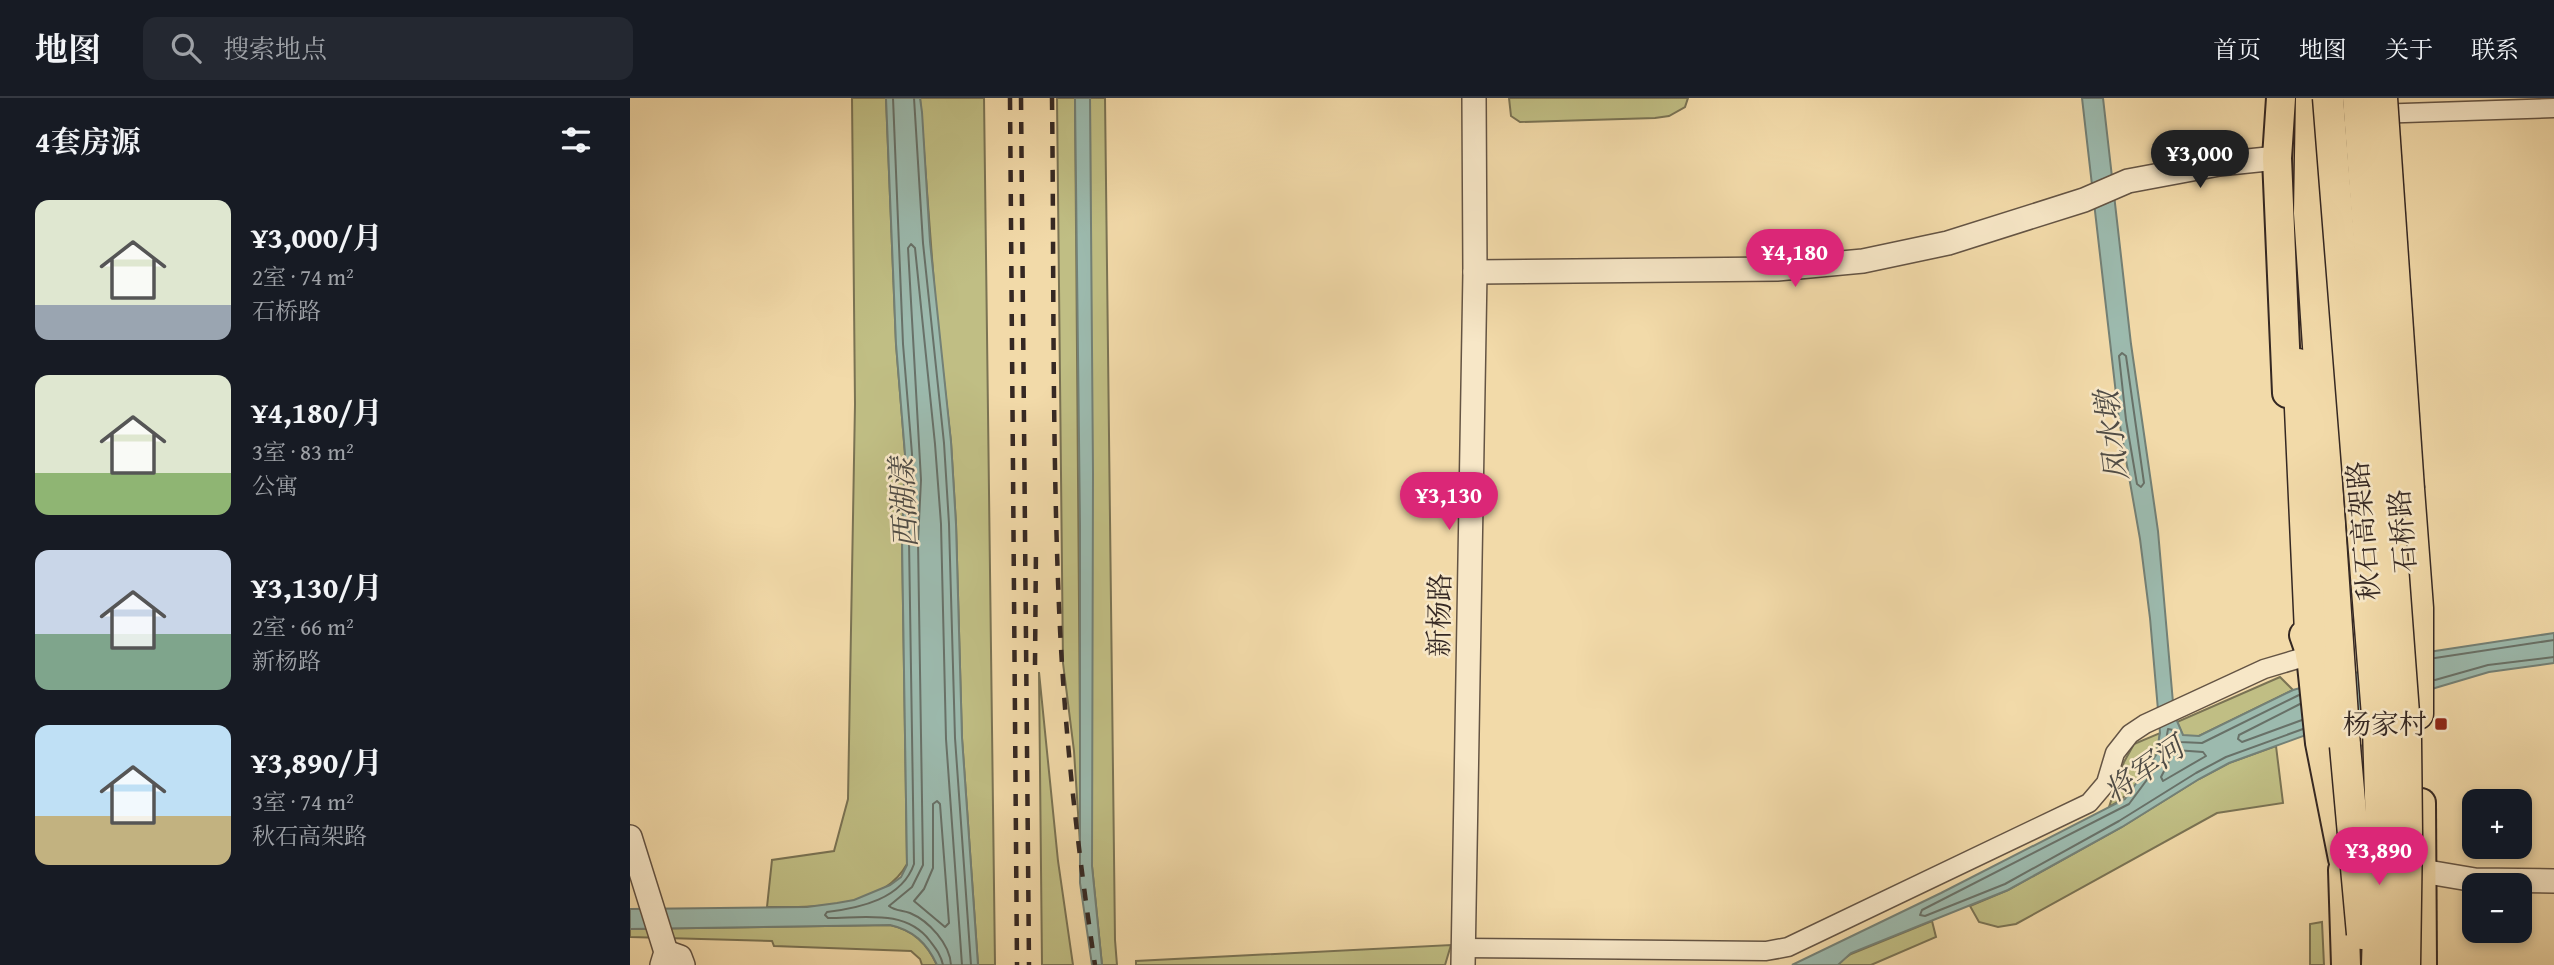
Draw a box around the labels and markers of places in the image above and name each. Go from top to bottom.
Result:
pin: ¥3,000 [2143,130,2257,190]
pin: ¥4,180 [1738,230,1852,289]
pin: ¥3,130 [1392,472,1506,532]
place label: 杨家村 [2343,703,2427,744]
marker: 杨家村 [2433,716,2449,732]
pin: ¥3,890 [2322,828,2436,887]

